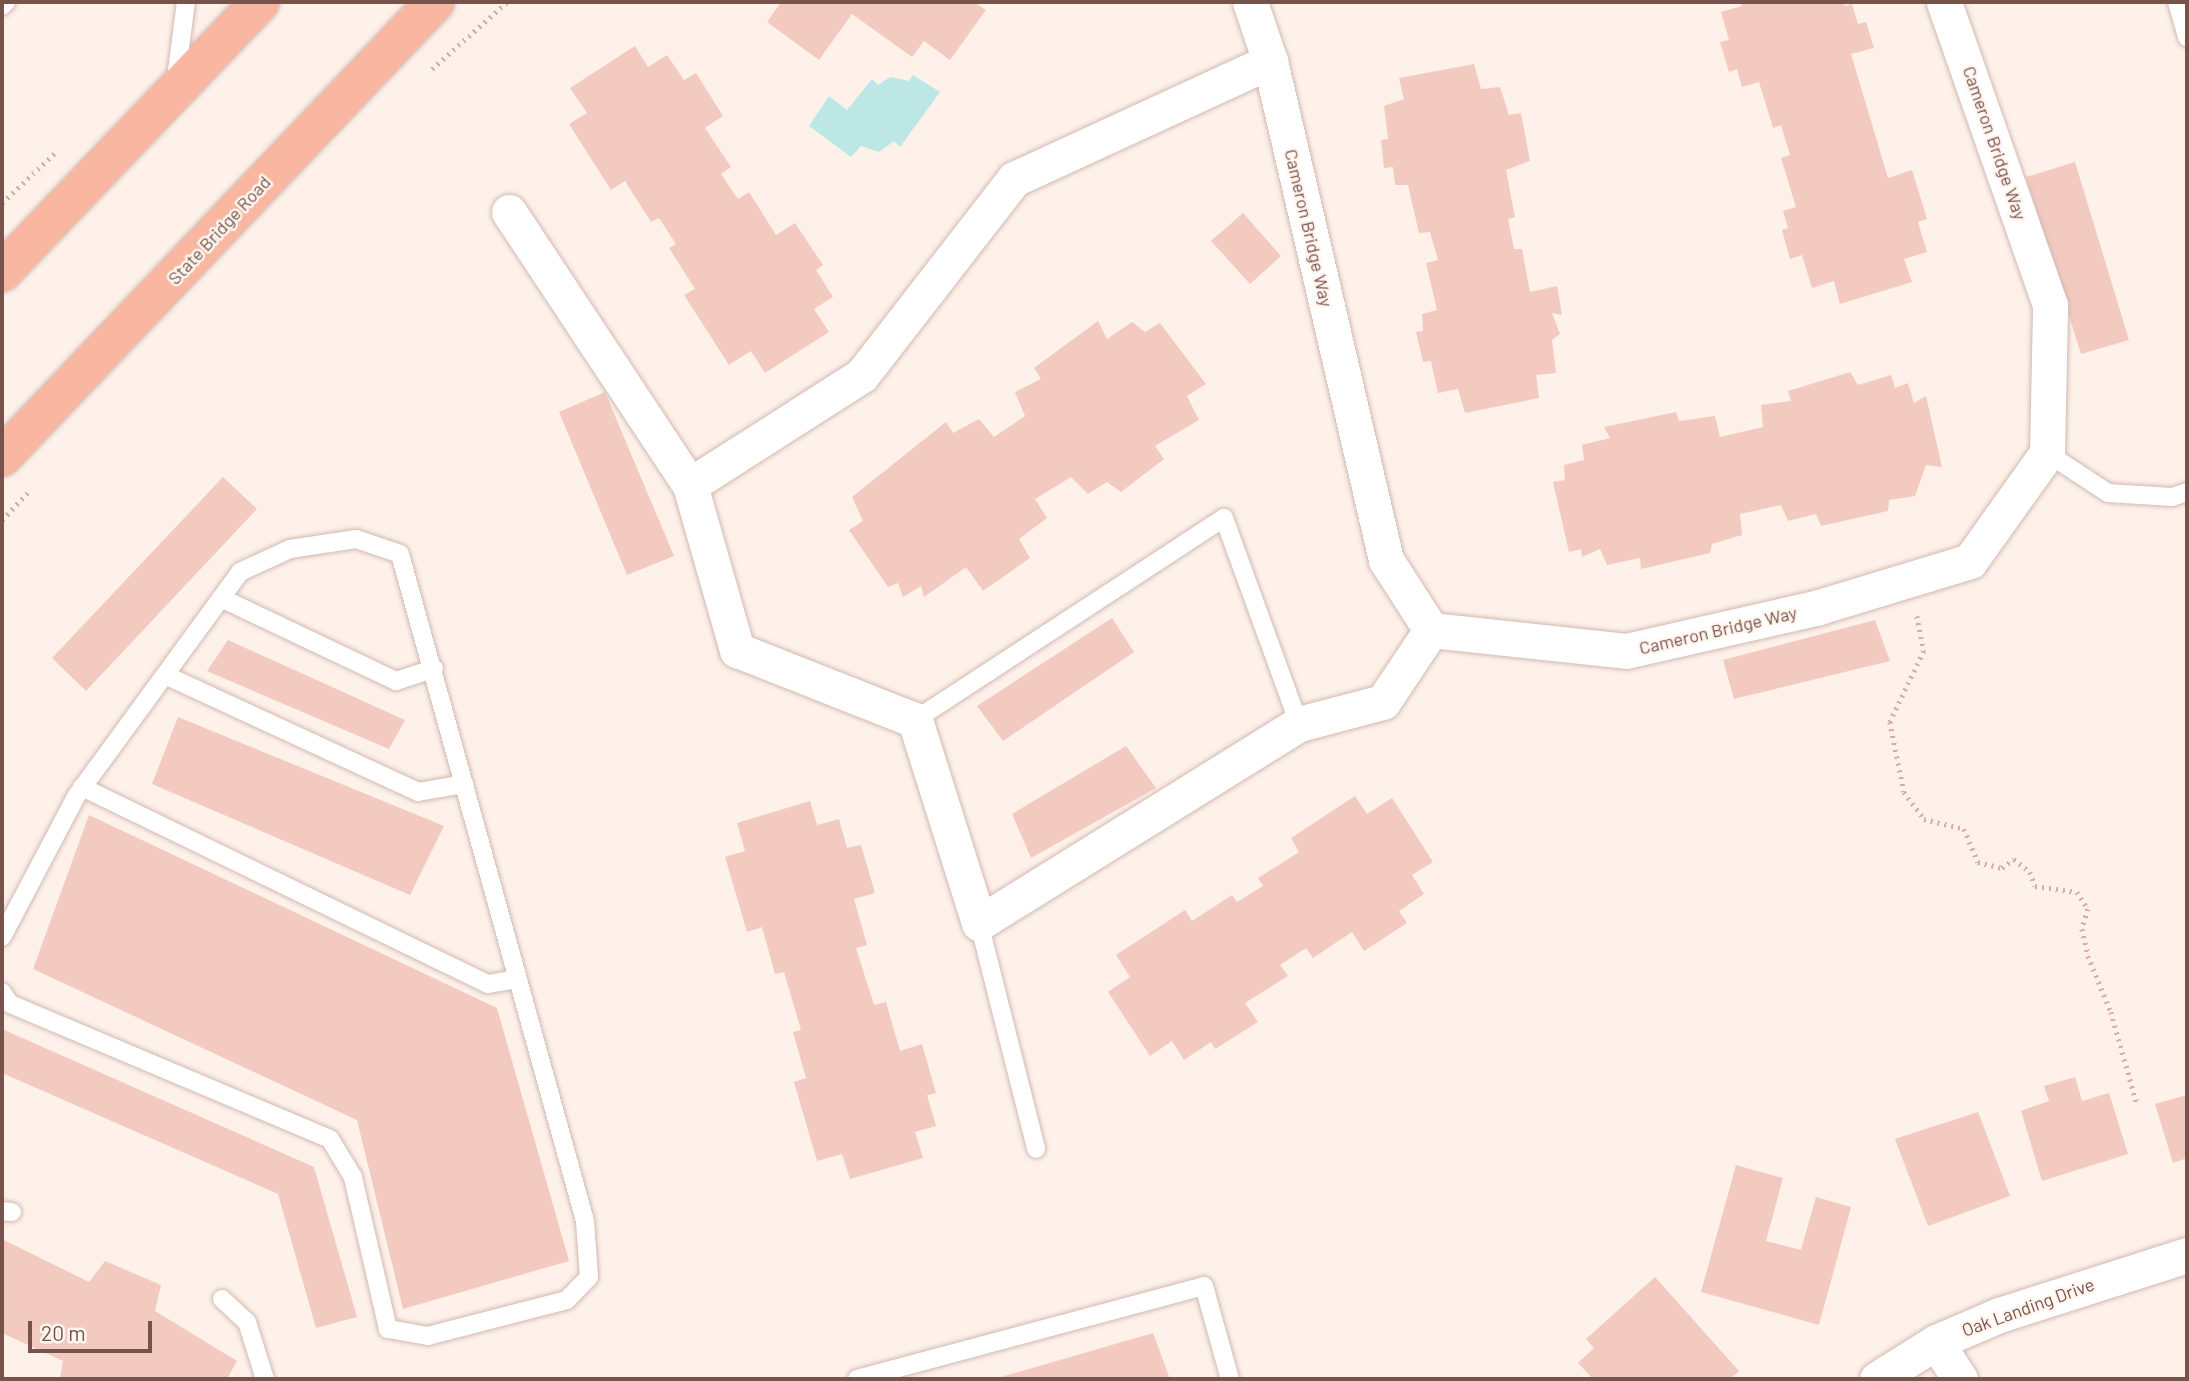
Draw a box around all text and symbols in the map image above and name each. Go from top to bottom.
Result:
street label: Cameron Bridge Way [1959,63,2031,223]
street label: Cameron Bridge Way [1280,147,1338,309]
street label: State Bridge Road [163,171,275,289]
street label: Cameron Bridge Way [1637,601,1799,659]
street label: Oak Landing Drive [1959,1273,2097,1341]
scale bar [32,1308,156,1352]
text: 20 m [41,1320,86,1345]

